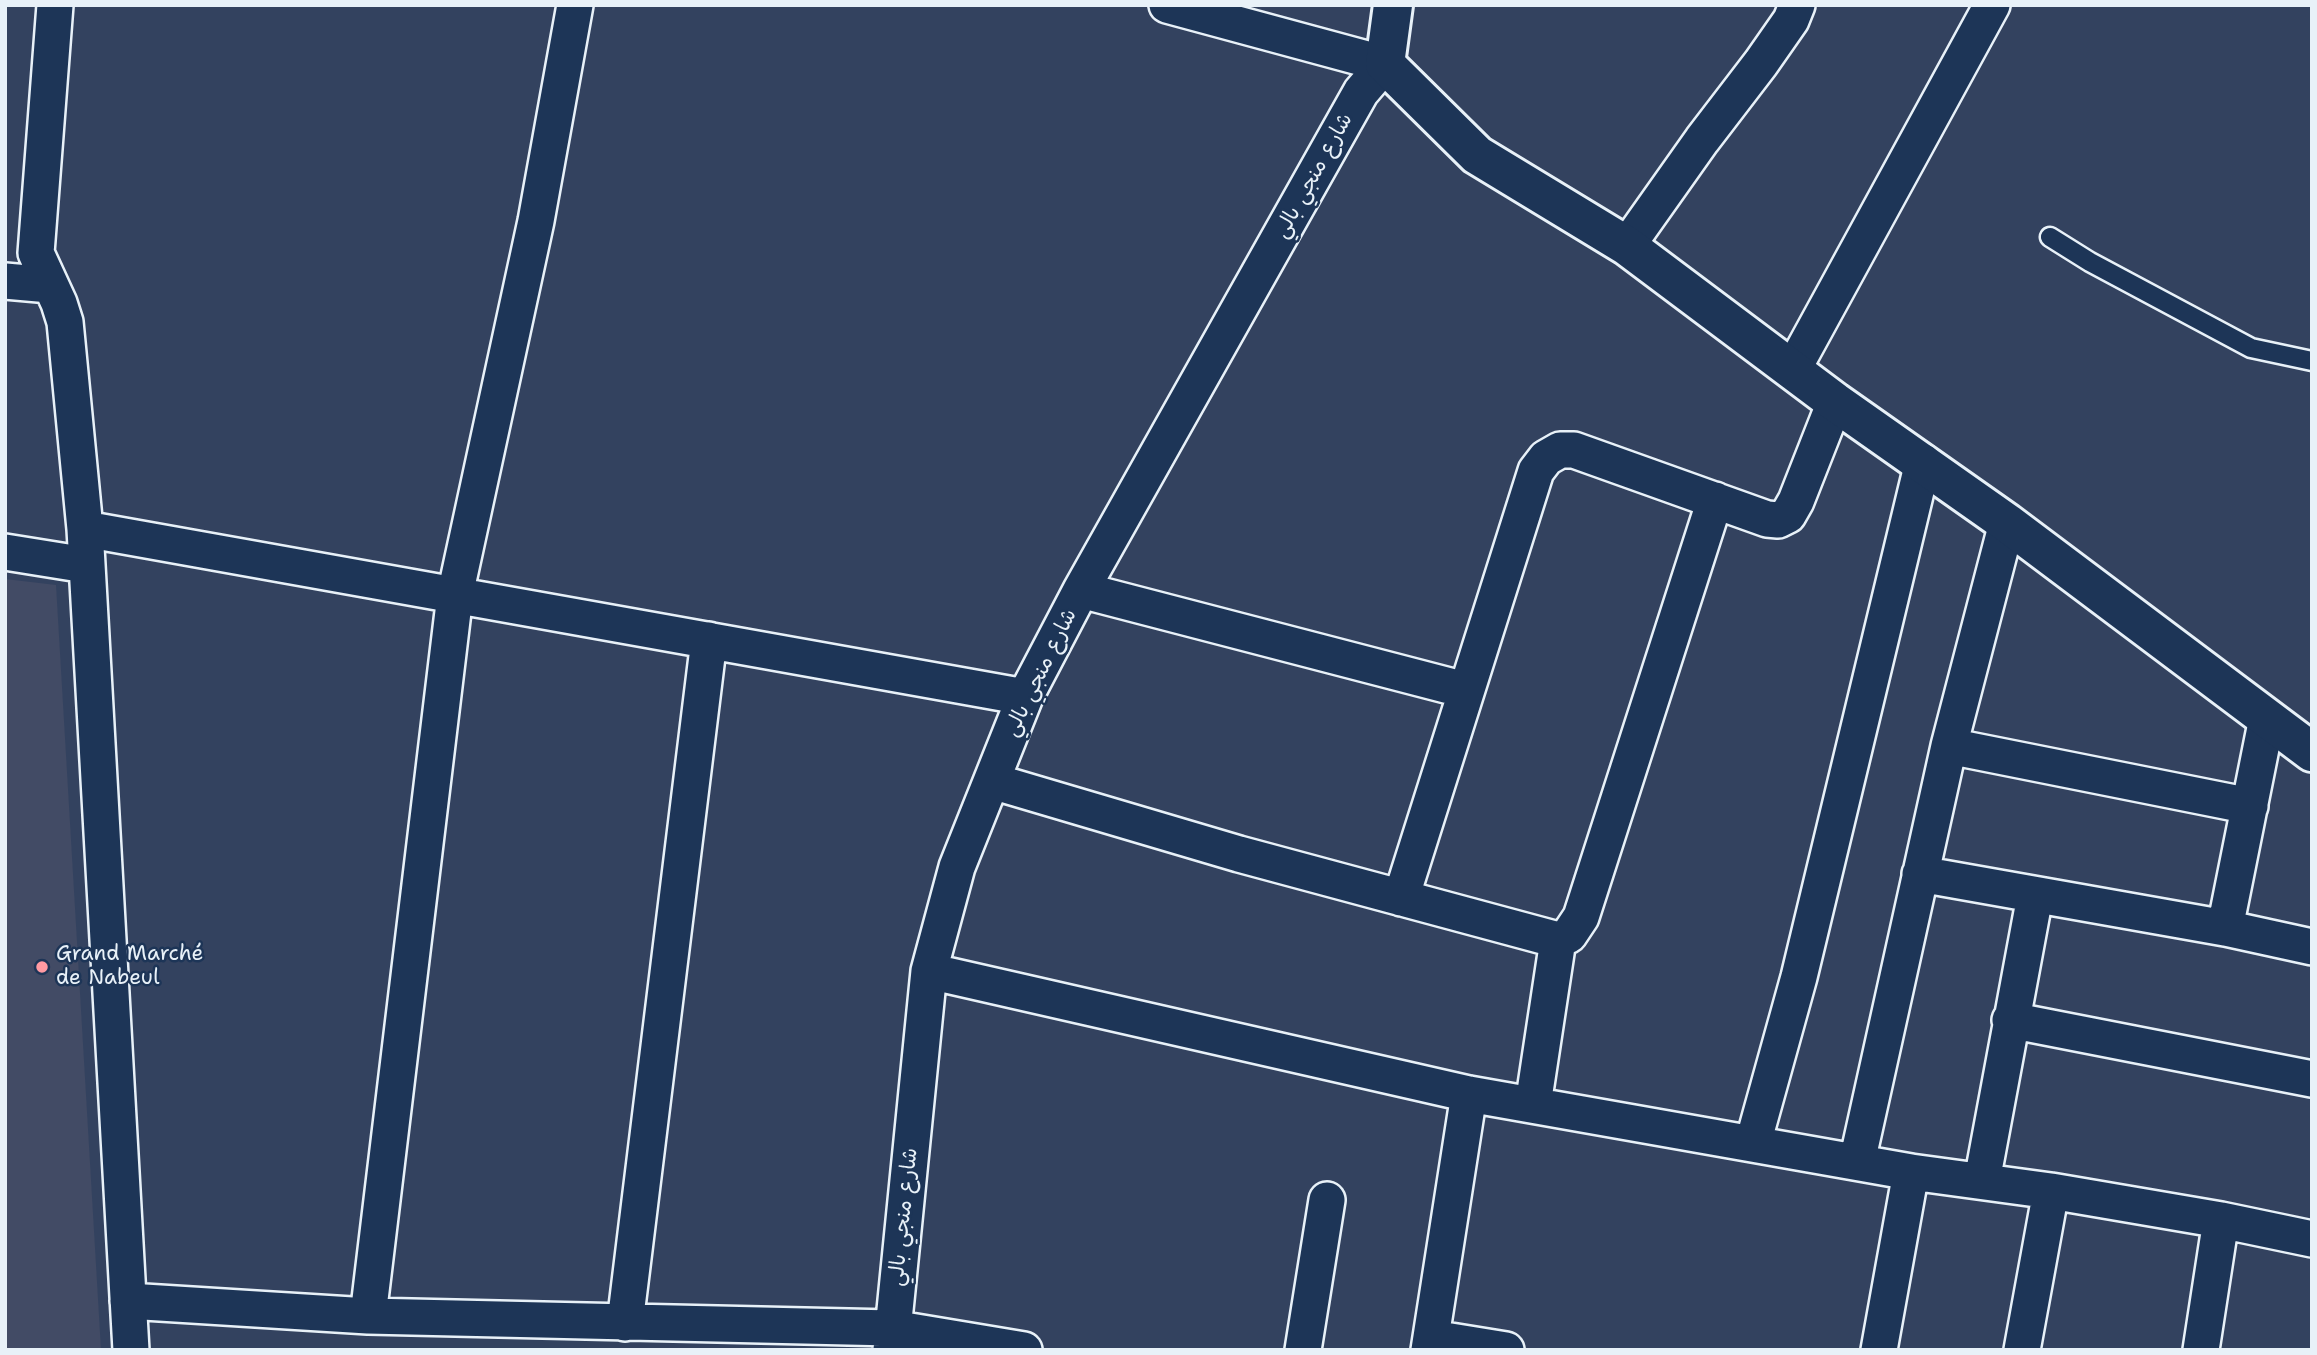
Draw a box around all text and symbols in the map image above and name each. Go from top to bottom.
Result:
street label: شارع منجي بالي [1269,109,1359,243]
street label: شارع منجي بالي [999,605,1083,741]
place label: Grand Marché de Nabeul [56,942,203,992]
marker: Grand Marché de Nabeul [34,959,50,975]
street label: شارع منجي بالي [884,1147,924,1287]

